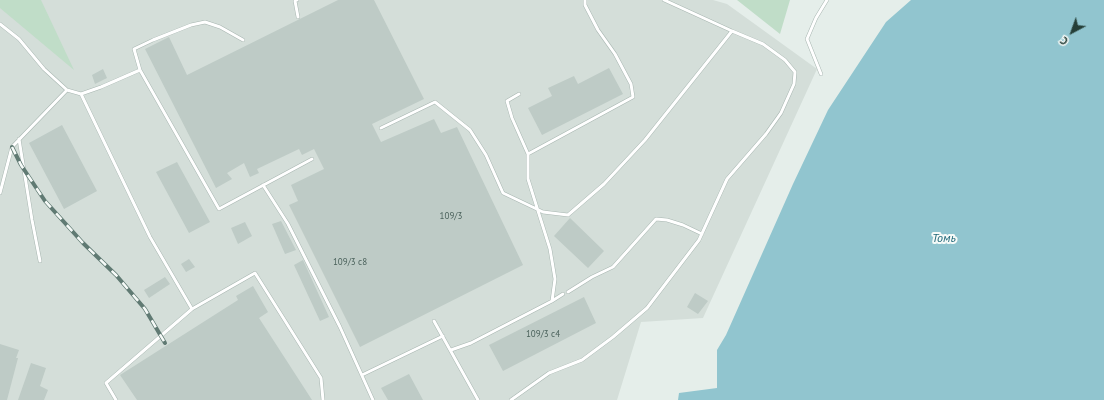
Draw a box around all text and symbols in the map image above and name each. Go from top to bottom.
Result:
north arrow [1052,12,1092,52]
text: С [1057,34,1071,48]
house number: 109/3 [440,211,462,221]
water label: Томь [932,232,956,246]
house number: 109/3 с8 [333,257,367,267]
house number: 109/3 с4 [526,329,560,339]

